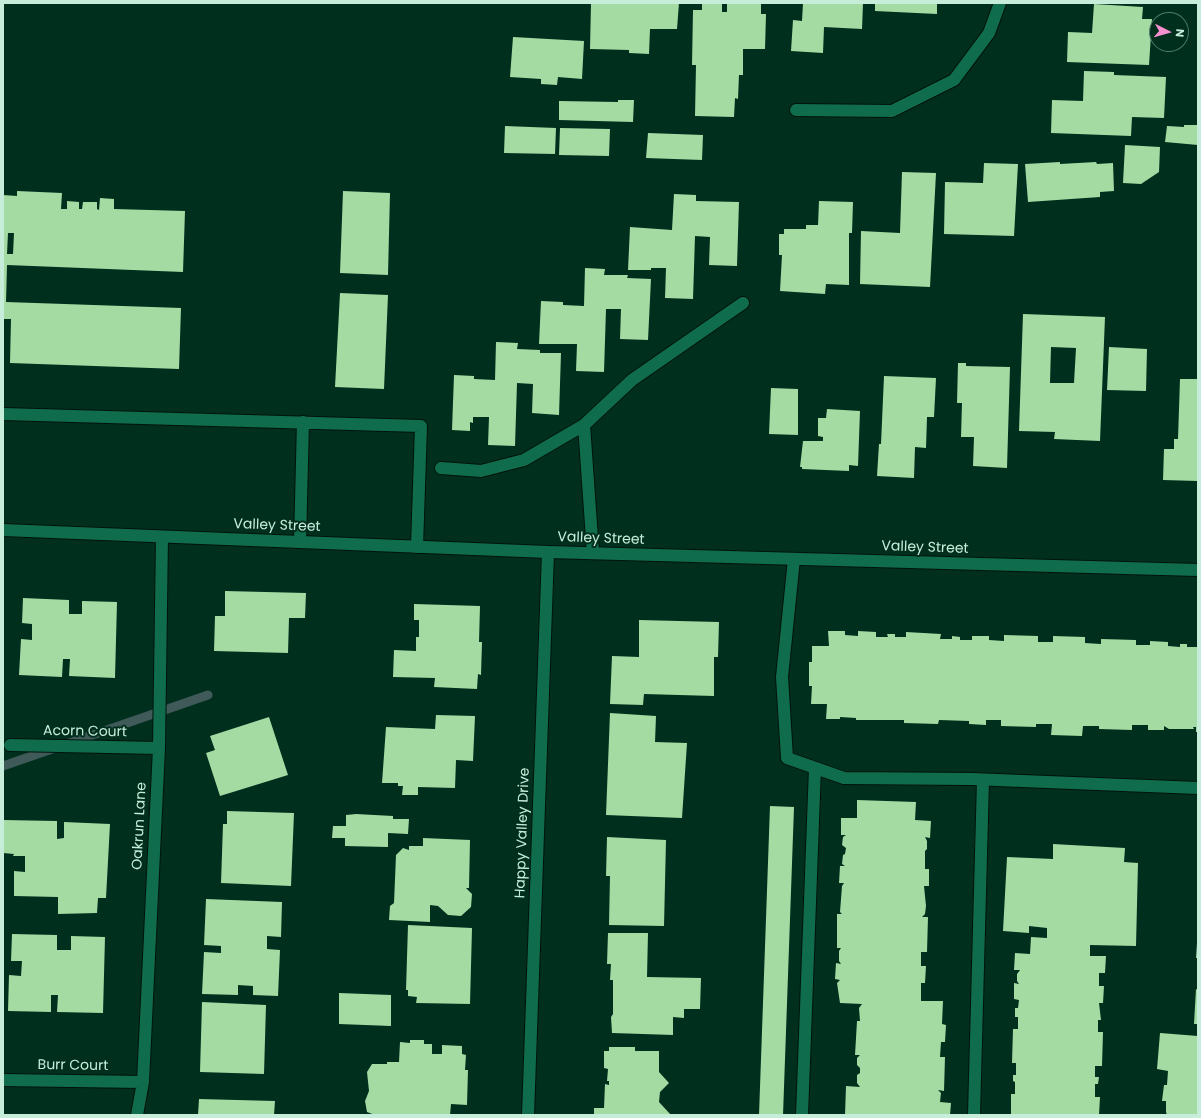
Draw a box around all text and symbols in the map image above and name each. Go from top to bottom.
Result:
north arrow [1149,12,1189,52]
text: N [1172,28,1188,38]
street label: Valley Street [233,516,321,536]
street label: Valley Street [557,529,645,549]
street label: Valley Street [881,538,969,558]
street label: Acorn Court [43,723,127,741]
street label: Happy Valley Drive [512,767,534,899]
street label: Oakrun Lane [129,782,151,870]
street label: Burr Court [37,1057,109,1075]

